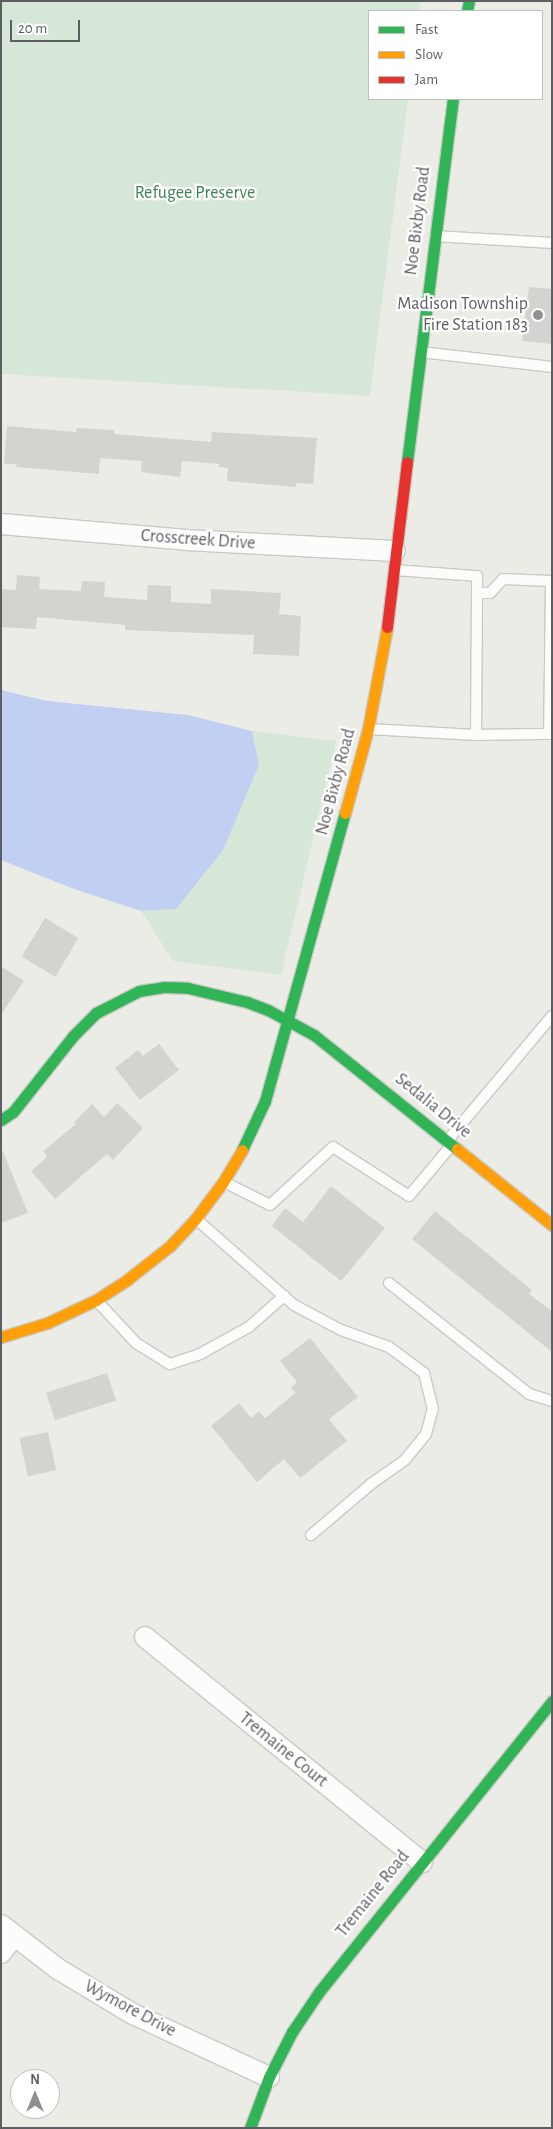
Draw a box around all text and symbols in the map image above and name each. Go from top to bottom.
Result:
scale bar [12,10,82,42]
legend [368,10,543,100]
text: 20 m [18,21,47,36]
text: Fast [415,22,438,37]
text: Slow [415,47,443,62]
text: Jam [415,72,438,87]
street label: Noe Bixby Road [401,165,435,277]
park label: Refugee Preserve [135,182,255,204]
place label: Madison Township Fire Station 183 [397,294,528,336]
marker: Madison Township Fire Station 183 [532,309,544,321]
street label: Crosscreek Drive [140,525,256,555]
street label: Noe Bixby Road [311,726,361,838]
street label: Sedalia Drive [391,1069,475,1143]
street label: Tremaine Court [234,1708,332,1792]
street label: Tremaine Road [332,1846,414,1942]
street label: Wymore Drive [80,1976,180,2042]
north arrow [10,2069,60,2119]
text: N [30,2073,40,2087]

